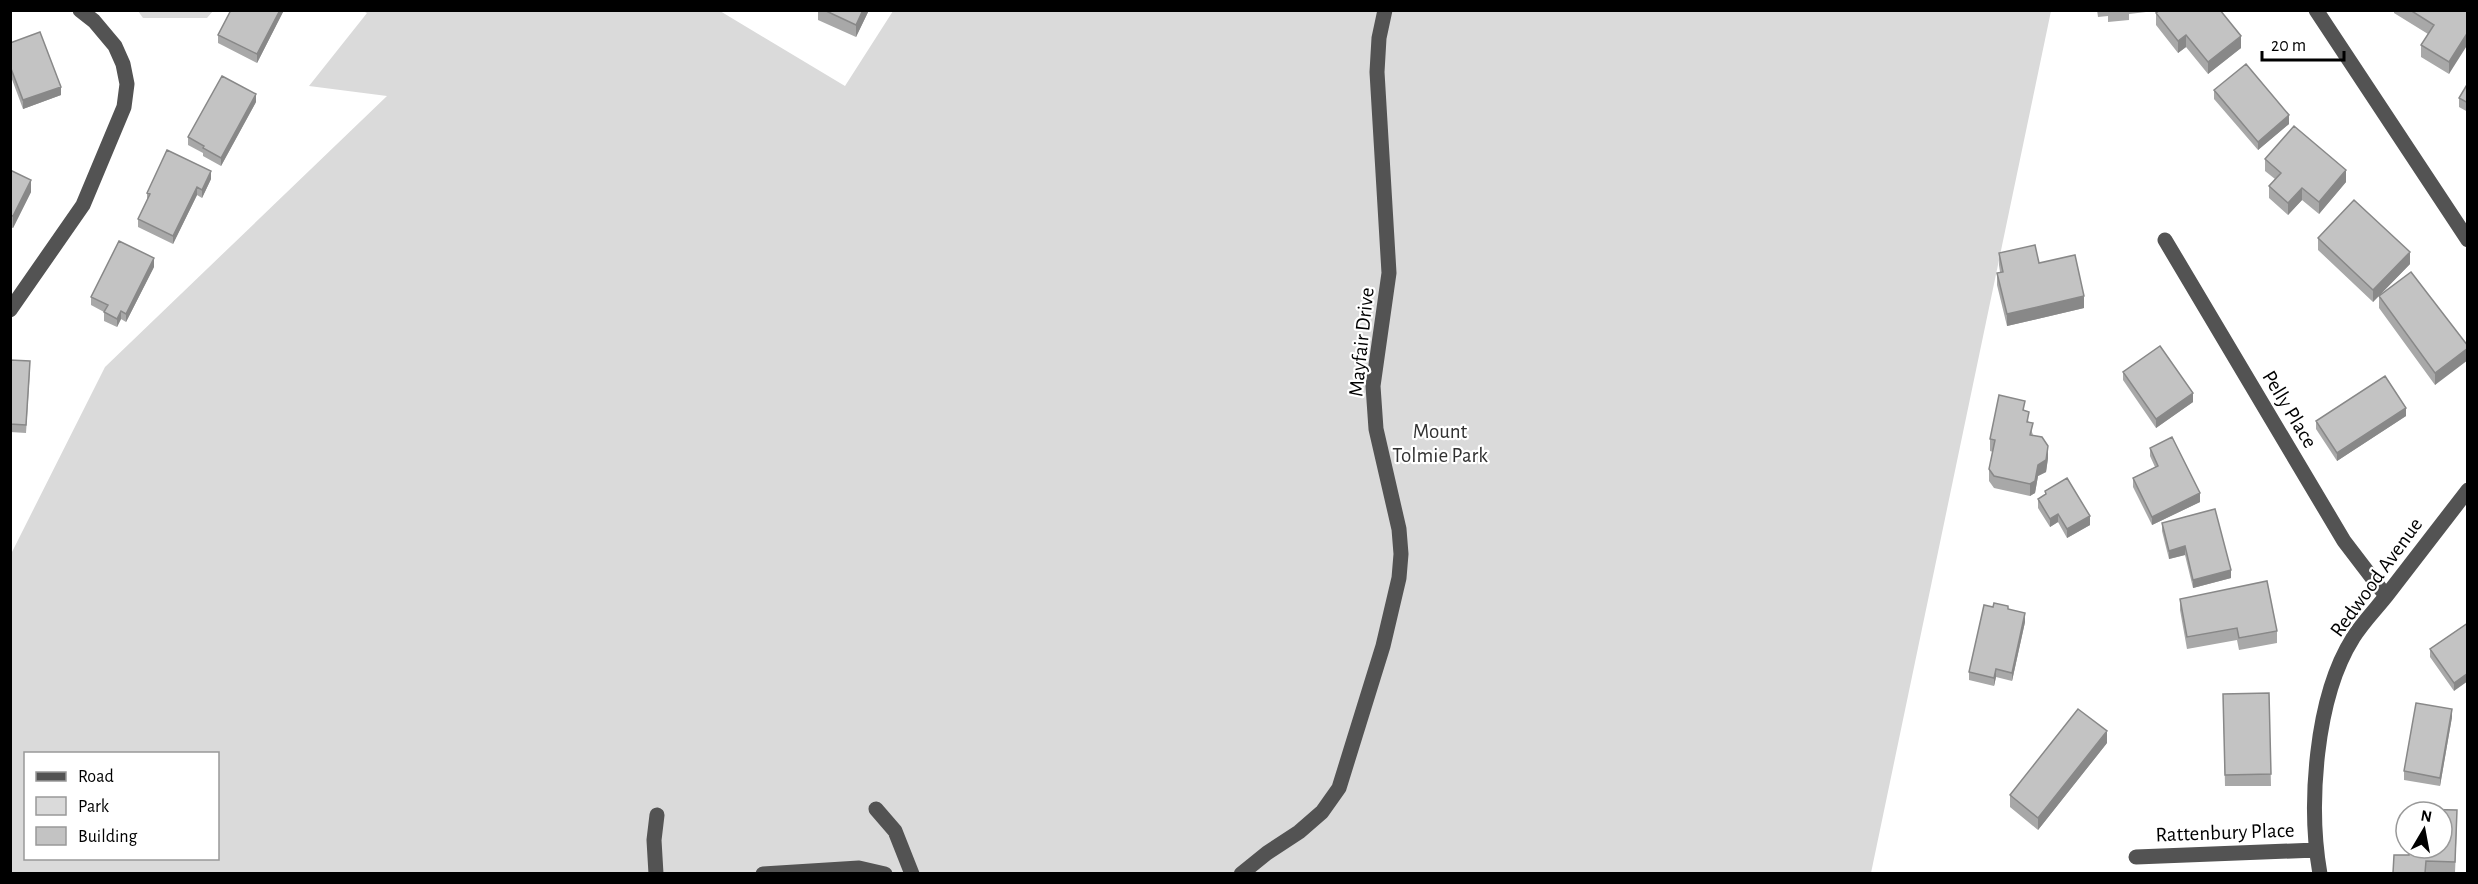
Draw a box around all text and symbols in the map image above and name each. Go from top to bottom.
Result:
scale bar [2262,24,2344,62]
text: 20 m [2271,37,2306,55]
street label: Mayfair Drive [1345,286,1378,398]
street label: Pelly Place [2258,367,2321,452]
park label: Mount Tolmie Park [1392,421,1488,466]
street label: Redwood Avenue [2326,514,2426,641]
legend [24,752,219,860]
text: Road [78,768,114,786]
text: Park [78,798,110,816]
north arrow [2394,800,2454,860]
text: N [2420,807,2433,825]
street label: Rattenbury Place [2155,820,2295,845]
text: Building [78,828,138,846]

